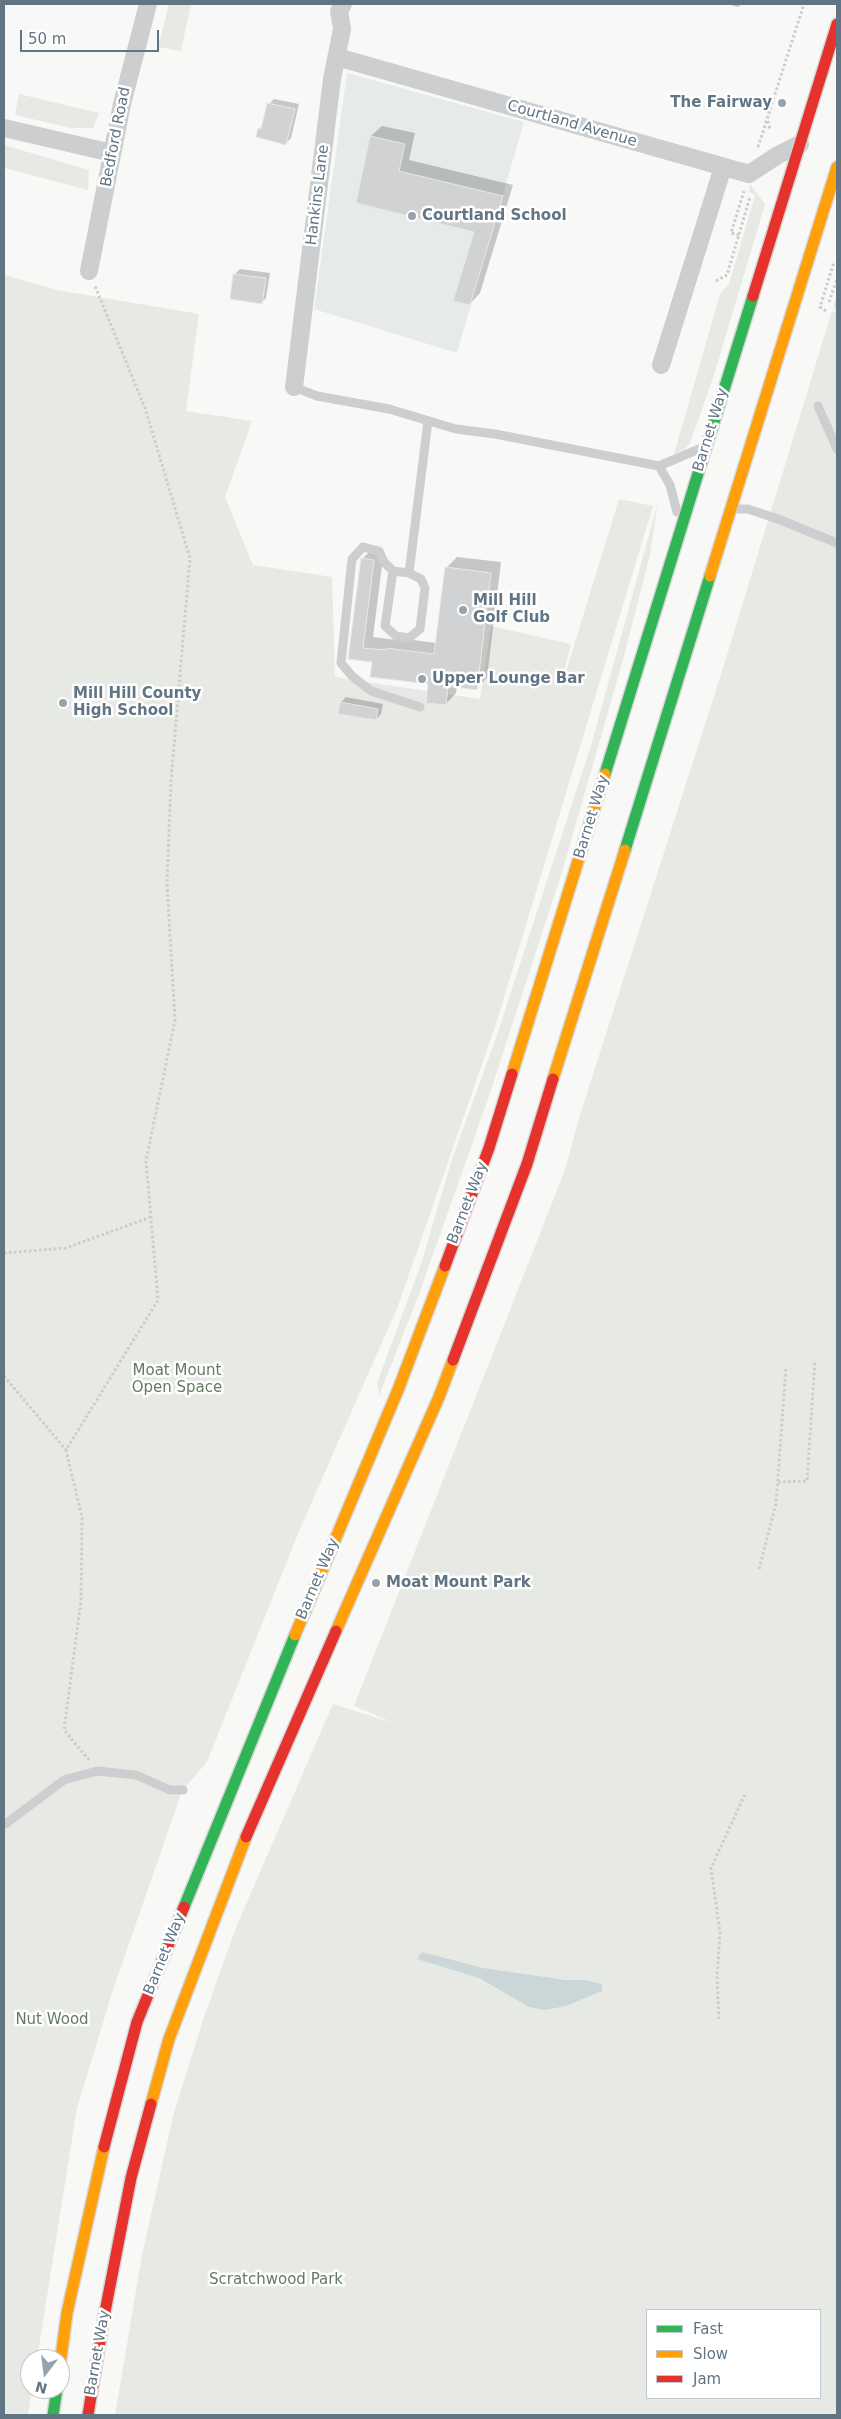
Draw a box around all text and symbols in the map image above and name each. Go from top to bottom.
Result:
scale bar [22,20,161,52]
text: 50 m [28,30,66,48]
street label: Bedford Road [97,86,135,188]
place label: The Fairway [670,94,772,112]
street label: Courtland Avenue [505,97,639,151]
marker: The Fairway [776,97,788,109]
street label: Hankins Lane [303,144,333,246]
place label: Courtland School [422,207,567,225]
marker: Courtland School [406,210,418,222]
street label: Barnet Way [690,386,732,474]
place label: Mill Hill Golf Club [473,592,550,627]
marker: Mill Hill Golf Club [457,604,469,616]
place label: Upper Lounge Bar [432,670,585,688]
marker: Upper Lounge Bar [416,673,428,685]
place label: Mill Hill County High School [73,685,201,720]
marker: Mill Hill County High School [57,697,69,709]
street label: Barnet Way [571,773,613,861]
street label: Barnet Way [444,1159,492,1247]
park label: Moat Mount Open Space [132,1362,222,1397]
street label: Barnet Way [293,1536,343,1622]
place label: Moat Mount Park [386,1574,531,1592]
marker: Moat Mount Park [370,1577,382,1589]
street label: Barnet Way [140,1910,190,1998]
park label: Nut Wood [15,2011,89,2029]
park label: Scratchwood Park [209,2271,343,2289]
street label: Barnet Way [82,2309,114,2397]
legend [646,2309,821,2399]
text: Fast [693,2320,723,2338]
text: Slow [693,2345,728,2363]
north arrow [20,2349,70,2399]
text: Jam [693,2370,721,2388]
text: N [34,2378,49,2397]

